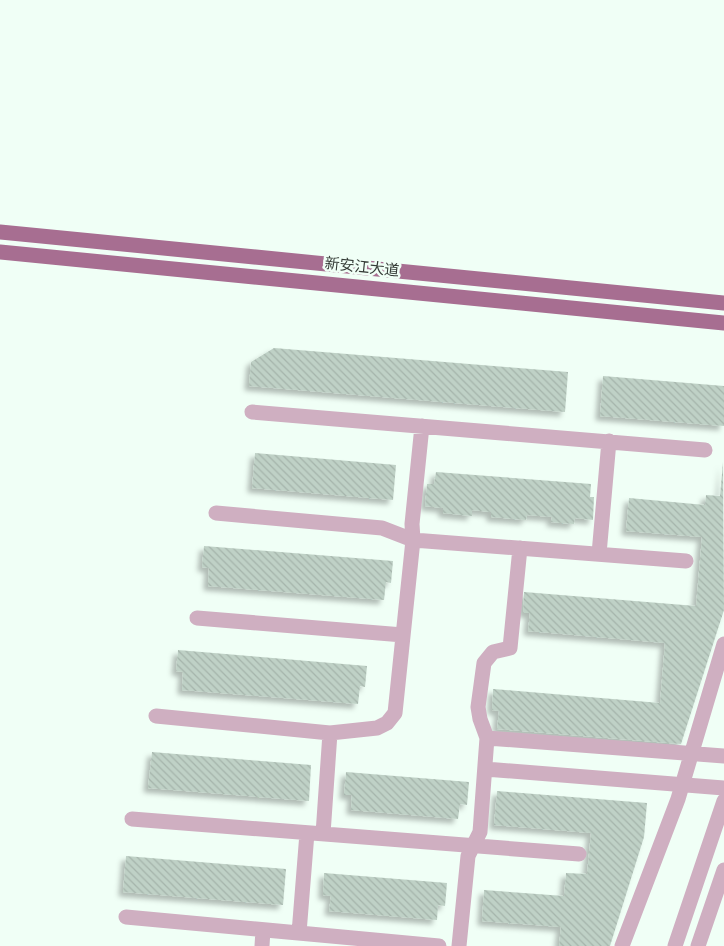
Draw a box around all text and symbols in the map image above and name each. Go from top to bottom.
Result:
street label: 新安江大道 [324,252,400,282]

